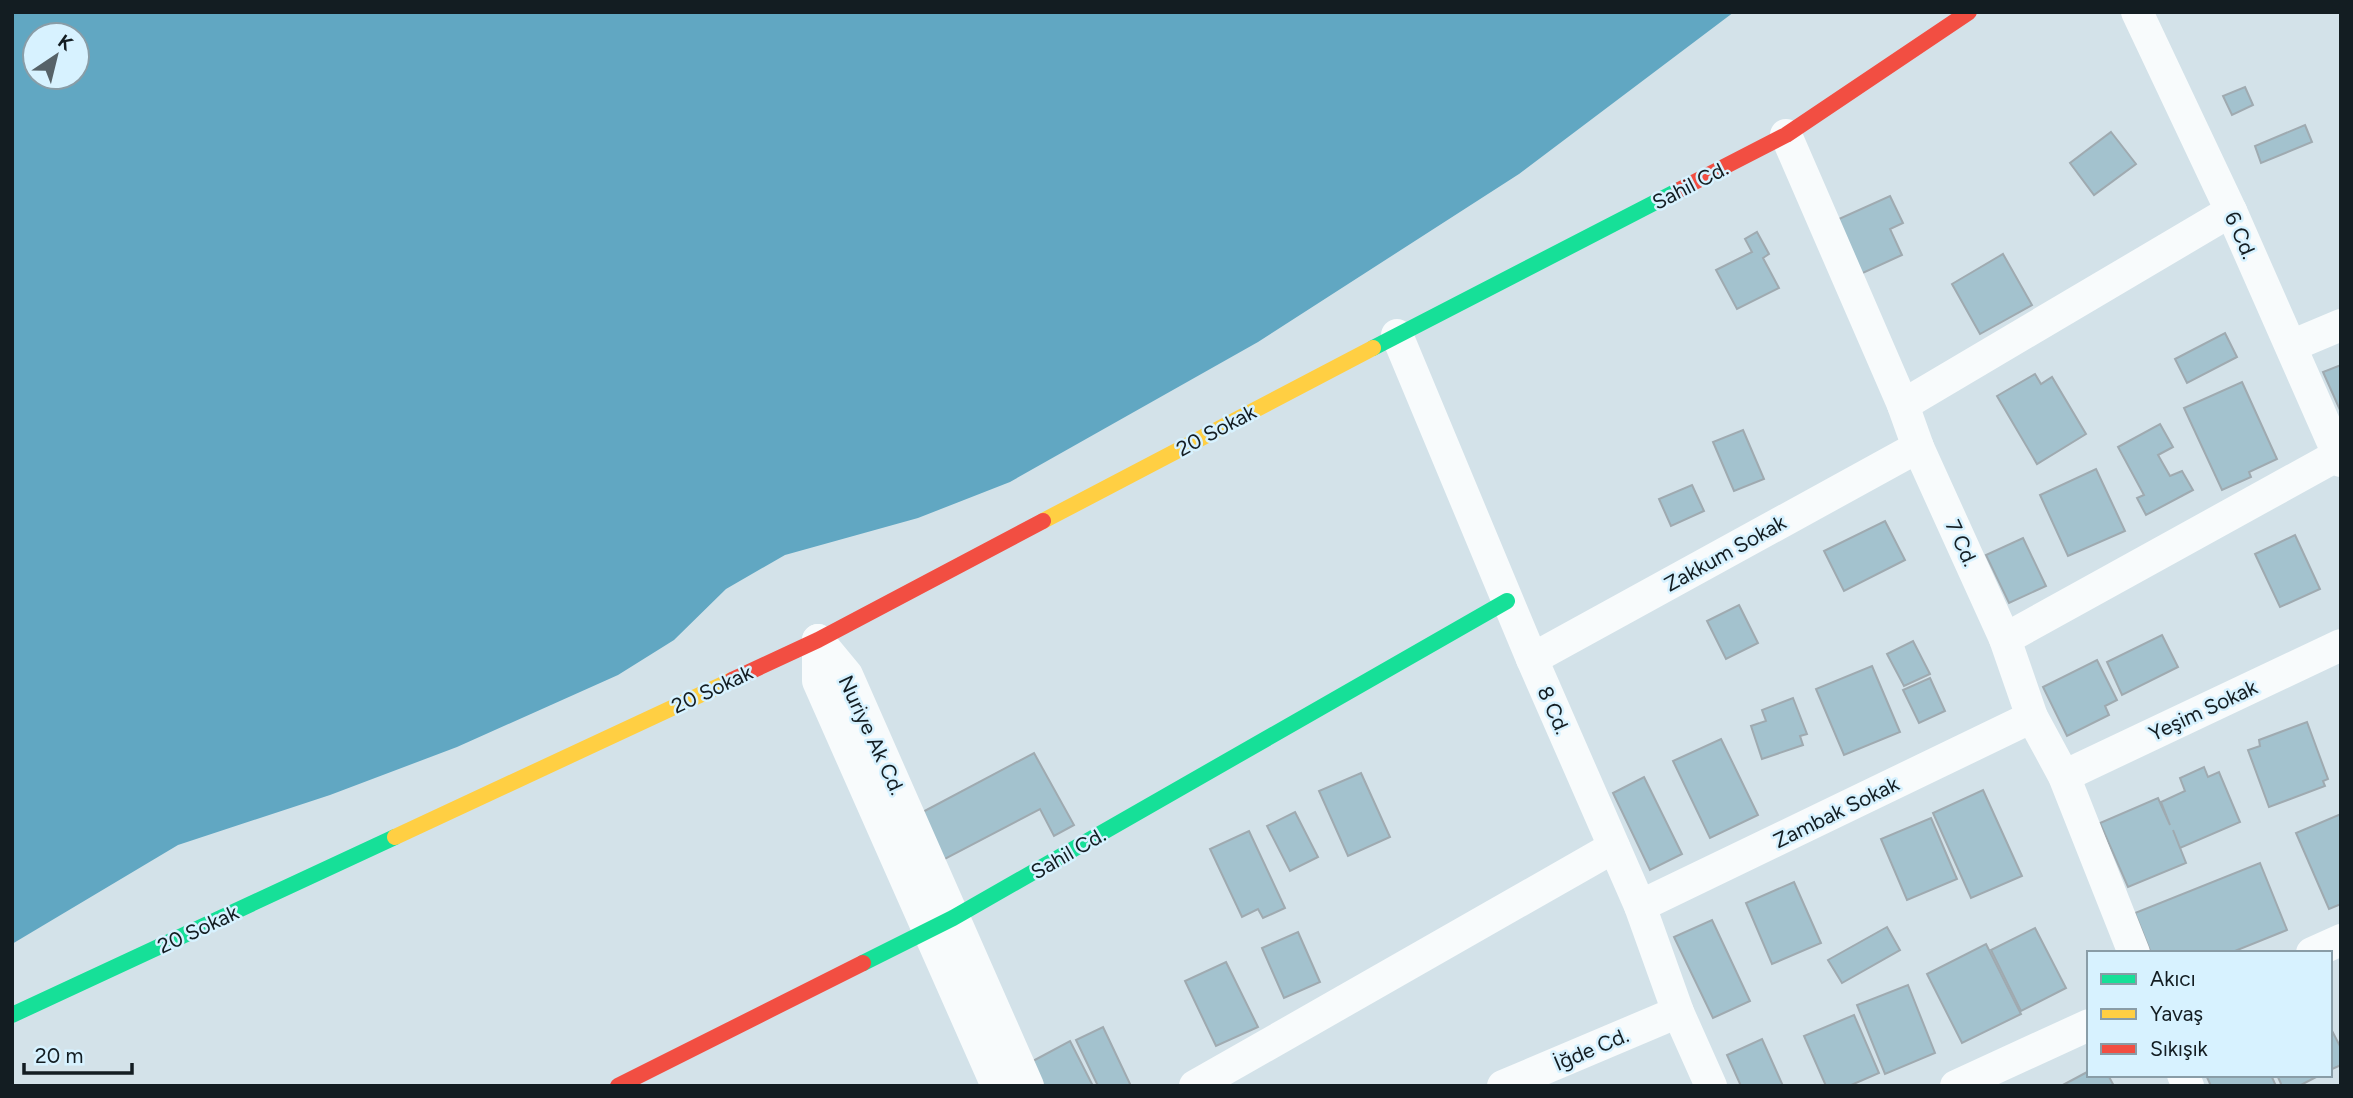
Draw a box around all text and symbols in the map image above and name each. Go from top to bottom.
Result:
north arrow [21,21,91,91]
text: K [54,29,78,56]
street label: Sahil Cd. [1648,155,1732,215]
street label: 6 Cd. [2220,208,2262,262]
street label: 20 Sokak [1172,398,1261,461]
street label: Zakkum Sokak [1660,509,1791,597]
street label: 7 Cd. [1940,516,1984,570]
street label: 20 Sokak [668,659,757,719]
street label: Nuriye Ak Cd. [833,671,911,799]
street label: Yeşim Sokak [2145,674,2262,746]
street label: 8 Cd. [1532,682,1576,738]
street label: Zambak Sokak [1769,771,1903,853]
street label: Sahil Cd. [1026,822,1110,884]
street label: 20 Sokak [154,899,243,959]
legend [2087,951,2332,1077]
text: Akıcı [2150,966,2196,991]
text: Yavaş [2150,1001,2203,1026]
street label: İğde Cd. [1550,1022,1632,1076]
scale bar [24,1032,133,1076]
text: Sıkışık [2150,1036,2209,1061]
text: 20 m [35,1043,83,1068]

